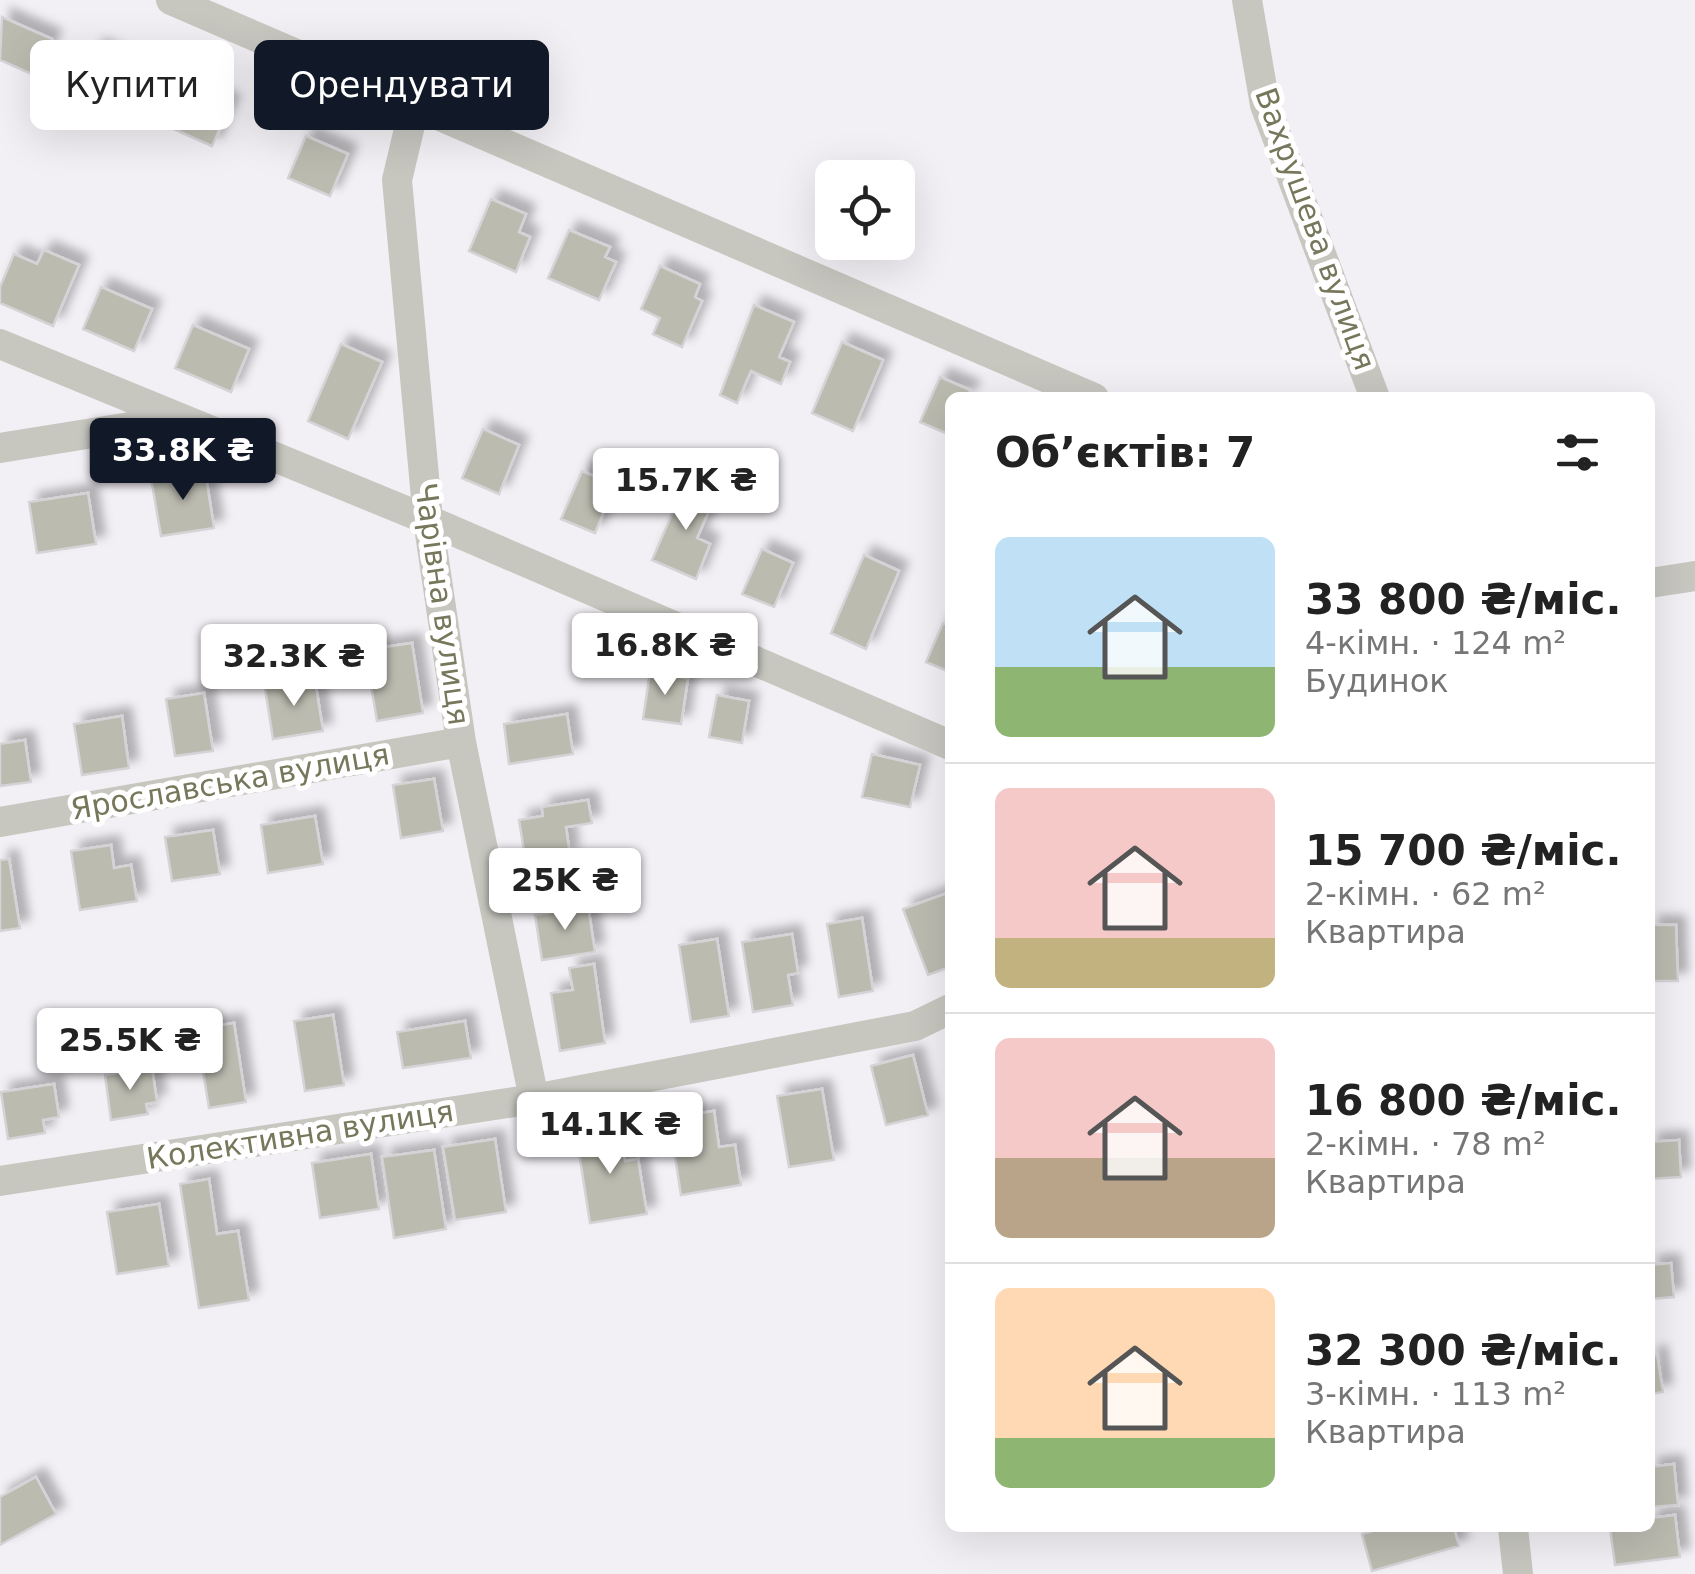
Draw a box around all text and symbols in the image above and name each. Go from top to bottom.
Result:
chip: Купити [30,40,234,130]
chip: Орендувати [254,40,549,130]
street label: Вахрушева вулиця [1248,83,1383,375]
map controls [815,160,915,260]
button: locate [815,160,915,260]
pin: 33.8K ₴ [91,418,275,503]
icon: filters [1550,425,1605,480]
text: Об’єктів: 7 [995,428,1255,477]
text: 33.8K ₴ [112,431,254,469]
pin: 15.7K ₴ [594,448,778,533]
text: 15.7K ₴ [615,461,757,499]
street label: Чарівна вулиця [408,481,477,727]
text: 33 800 ₴/міс. [1305,575,1621,624]
icon: home [1075,577,1195,697]
pin: 16.8K ₴ [573,613,757,698]
pin: 32.3K ₴ [202,624,386,709]
text: 4-кімн. · 124 m² [1305,624,1566,662]
text: 16.8K ₴ [594,626,736,664]
text: 32.3K ₴ [223,637,365,675]
text: Будинок [1305,662,1449,700]
street label: Ярославська вулиця [68,736,392,827]
text: 15 700 ₴/міс. [1305,826,1621,875]
icon: home [1075,828,1195,948]
pin: 25K ₴ [495,848,635,933]
text: 25K ₴ [511,861,619,899]
text: 2-кімн. · 62 m² [1305,875,1546,913]
text: Квартира [1305,913,1466,951]
pin: 25.5K ₴ [38,1008,222,1093]
text: 25.5K ₴ [59,1021,201,1059]
text: 16 800 ₴/міс. [1305,1076,1621,1125]
icon: home [1075,1078,1195,1198]
pin: 14.1K ₴ [518,1092,702,1177]
street label: Колективна вулиця [144,1093,456,1176]
text: 14.1K ₴ [539,1105,681,1143]
text: 2-кімн. · 78 m² [1305,1125,1546,1163]
text: Квартира [1305,1163,1466,1201]
text: 32 300 ₴/міс. [1305,1326,1621,1375]
icon: home [1075,1328,1195,1448]
text: 3-кімн. · 113 m² [1305,1375,1566,1413]
text: Квартира [1305,1413,1466,1451]

